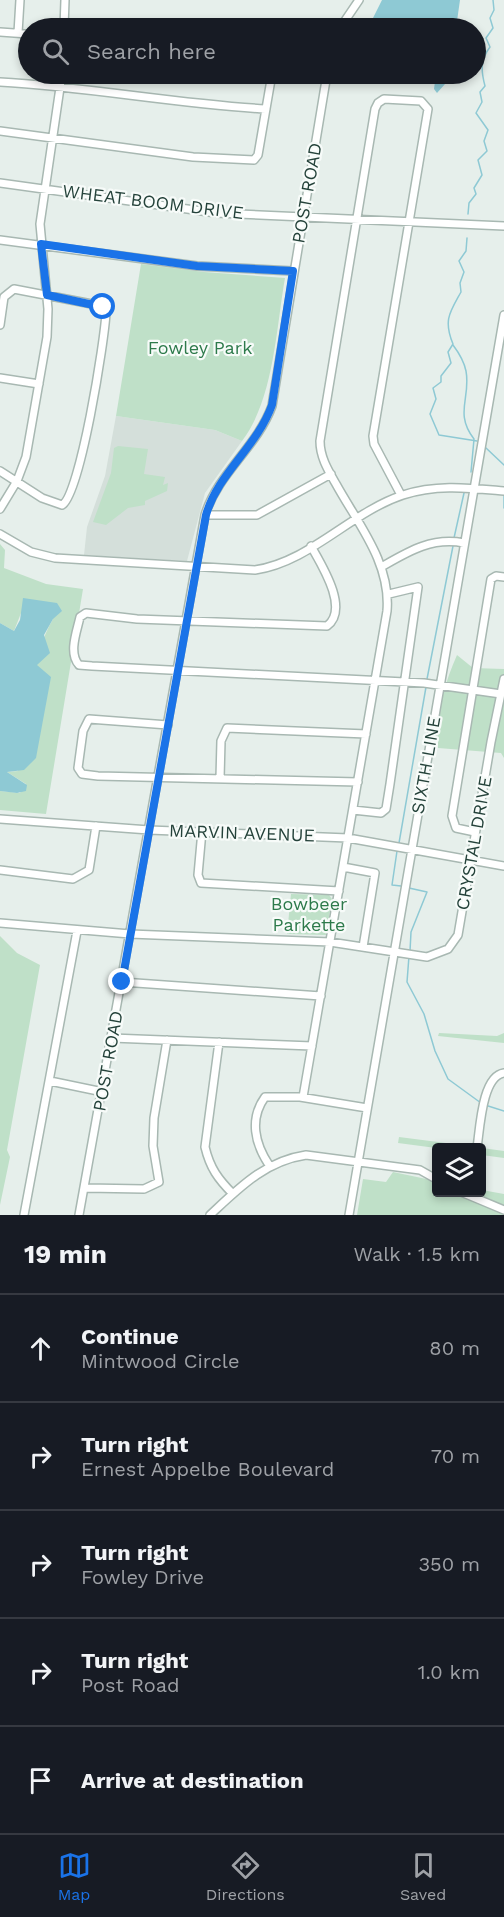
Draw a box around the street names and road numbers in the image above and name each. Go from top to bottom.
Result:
street label: POST ROAD [287,141,326,245]
street label: WHEAT BOOM DRIVE [61,180,245,223]
street label: SIXTH LINE [407,714,444,815]
street label: CRYSTAL DRIVE [451,774,496,912]
street label: MARVIN AVENUE [169,819,315,846]
street label: POST ROAD [88,1009,127,1113]

